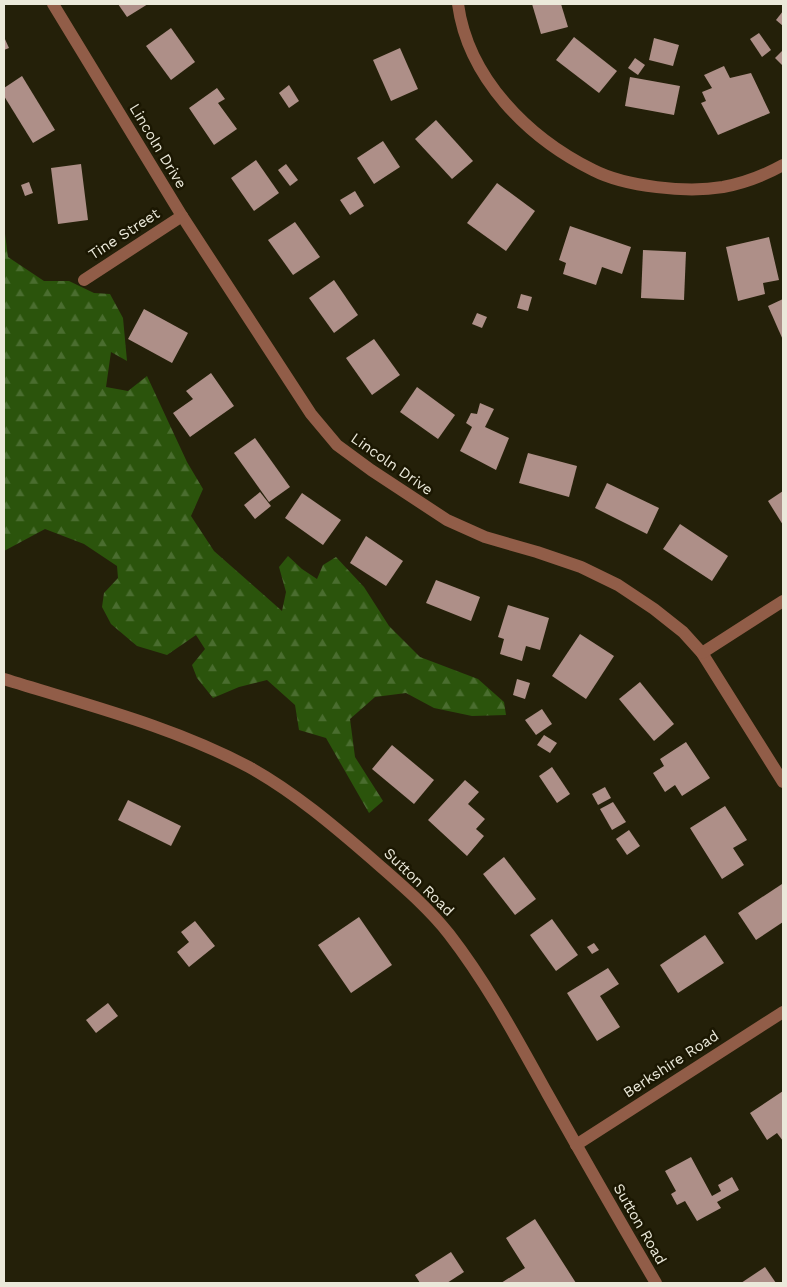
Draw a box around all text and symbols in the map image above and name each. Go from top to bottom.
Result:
street label: Lincoln Drive [126,100,190,192]
street label: Tine Street [85,204,163,264]
street label: Lincoln Drive [348,429,436,499]
street label: Sutton Road [380,844,458,920]
street label: Berkshire Road [620,1026,722,1102]
street label: Sutton Road [610,1180,670,1268]

